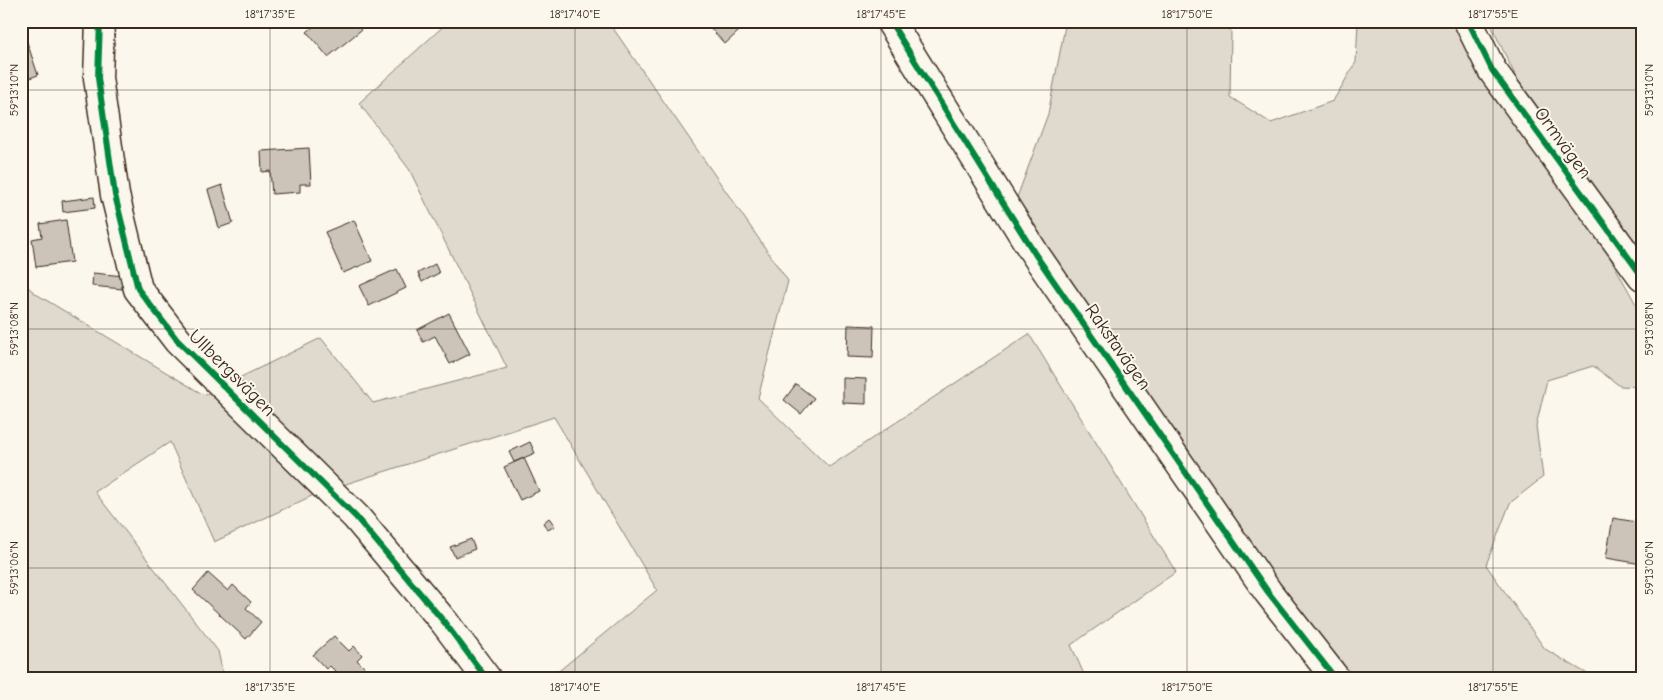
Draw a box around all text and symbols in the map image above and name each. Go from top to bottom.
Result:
text: 18°17'35"E [245,7,295,21]
text: 18°17'40"E [550,7,600,21]
text: 18°17'45"E [856,7,906,21]
text: 18°17'50"E [1161,7,1213,21]
text: 18°17'55"E [1468,7,1518,21]
text: 59°13'10"N [7,64,21,116]
text: 59°13'10"N [1642,64,1656,116]
street label: Ormvägen [1530,103,1596,183]
street label: Rakstavägen [1080,300,1156,394]
text: 59°13'08"N [7,302,21,356]
text: 59°13'08"N [1642,302,1656,356]
street label: Ullbergsvägen [184,325,280,421]
text: 59°13'06"N [7,541,21,595]
text: 59°13'06"N [1642,541,1656,595]
text: 18°17'35"E [245,680,295,694]
text: 18°17'40"E [550,680,600,694]
text: 18°17'45"E [856,680,906,694]
text: 18°17'50"E [1161,680,1213,694]
text: 18°17'55"E [1468,680,1518,694]

